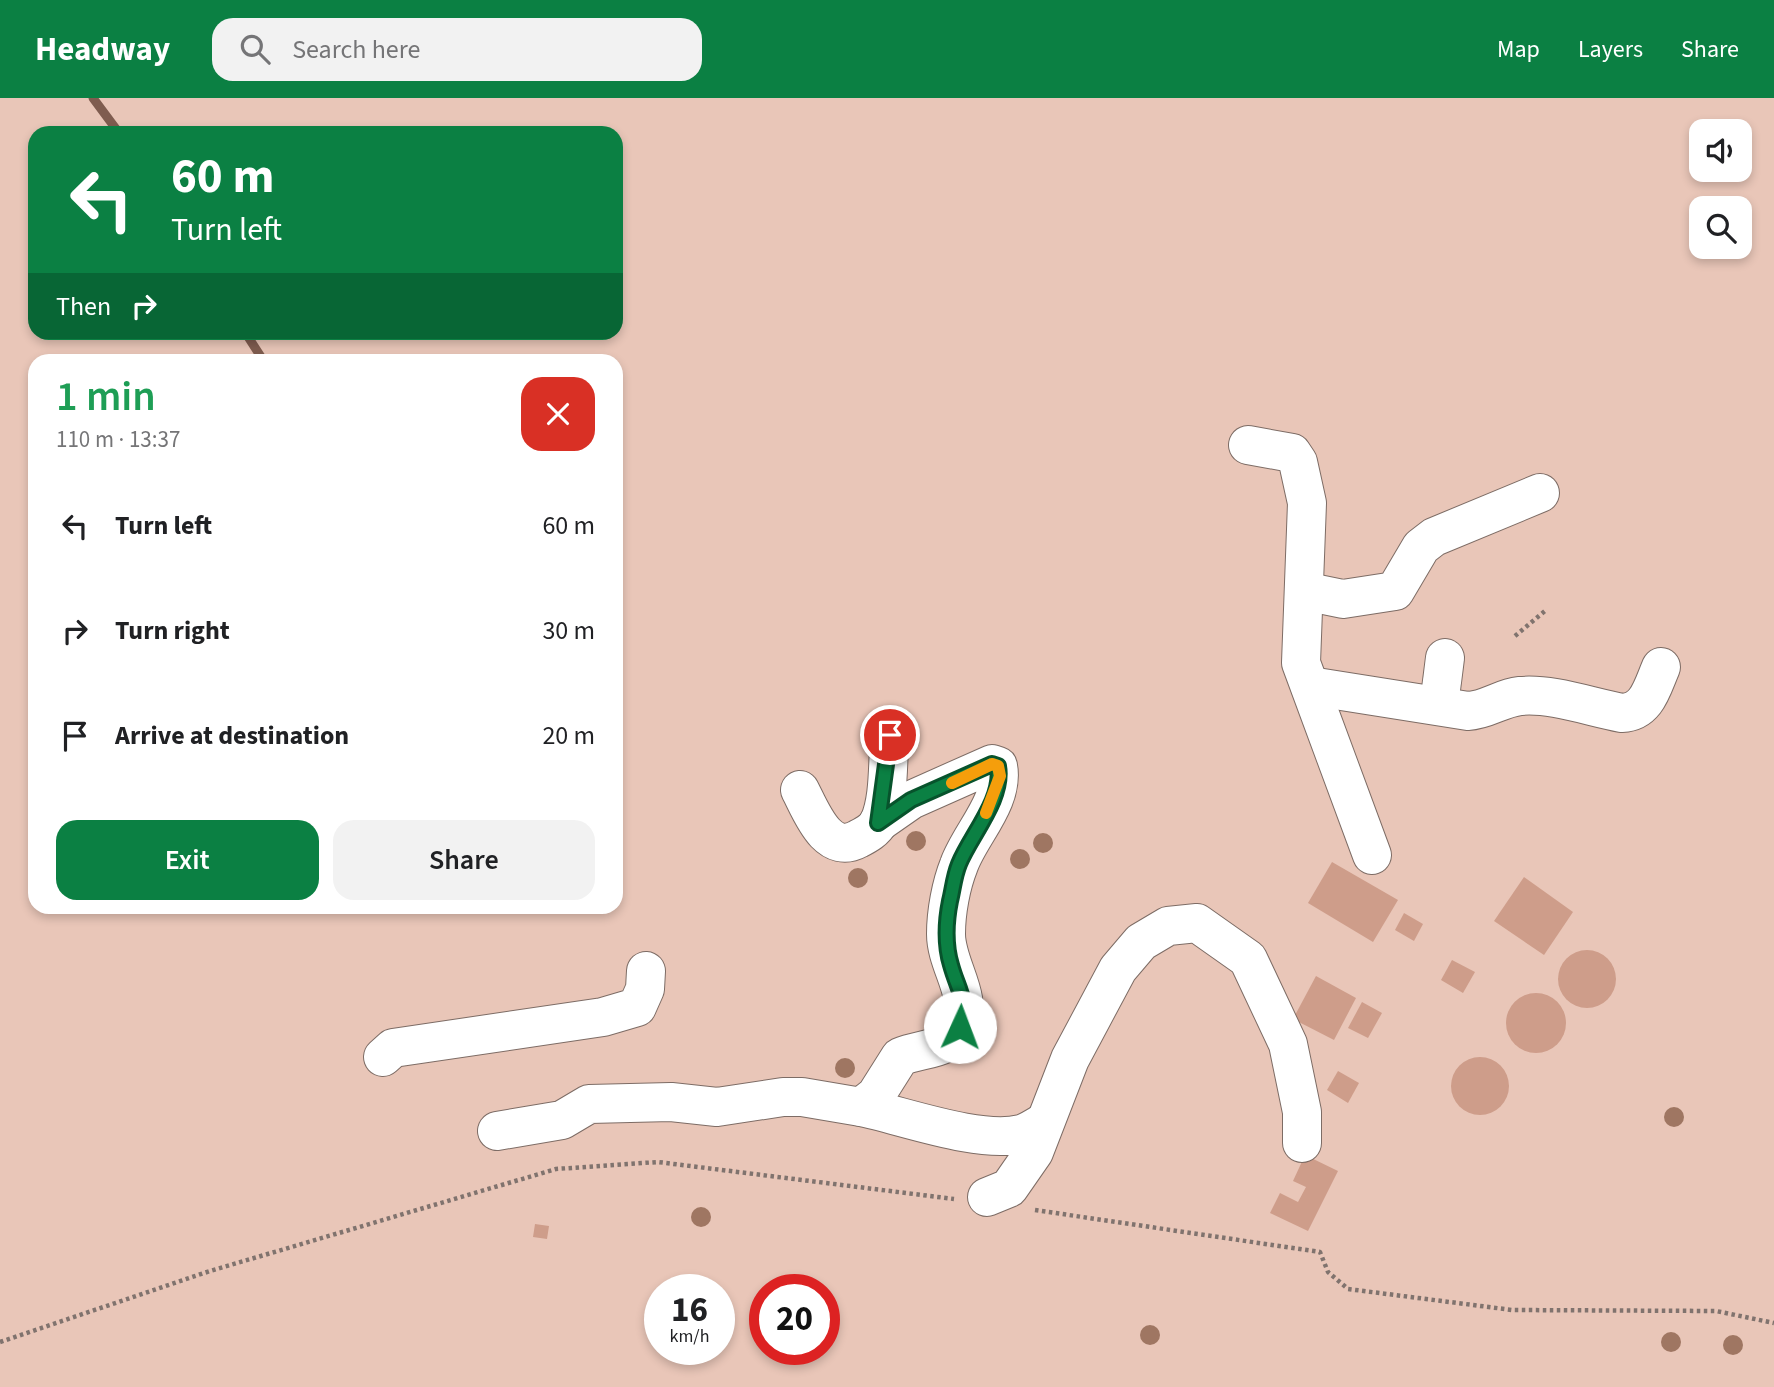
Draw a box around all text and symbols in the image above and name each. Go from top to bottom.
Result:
search box [212,18,702,81]
text: Headway [35,26,170,73]
icon: search [236,30,274,68]
text: Search here [292,31,420,68]
text: Map [1497,32,1540,67]
text: Layers [1578,32,1643,67]
text: Share [1681,32,1739,67]
map controls [1689,119,1752,259]
button: sound [1689,119,1752,182]
text: 60 m [171,142,275,212]
icon: left [56,154,147,245]
button: search [1689,196,1752,259]
text: Turn left [171,207,282,253]
icon: right [125,287,163,325]
text: Then [56,288,111,325]
text: 1 min [56,367,156,427]
button: close [521,377,595,451]
text: 110 m · 13:37 [56,423,180,456]
icon: left [56,507,94,545]
text: Turn left [115,507,212,544]
text: 60 m [542,507,595,544]
icon: right [56,612,94,650]
text: Turn right [115,612,230,649]
text: 30 m [542,612,595,649]
pin [860,705,920,765]
icon: arrive [871,716,909,754]
icon: arrive [56,717,94,755]
text: Arrive at destination [115,717,349,754]
text: 20 m [542,717,595,754]
button: Exit [56,820,319,900]
button: Share [333,820,595,900]
position arrow [923,990,997,1064]
speed limit sign: 20 [749,1274,840,1365]
text: 16 [671,1285,708,1335]
text: km/h [670,1324,709,1349]

